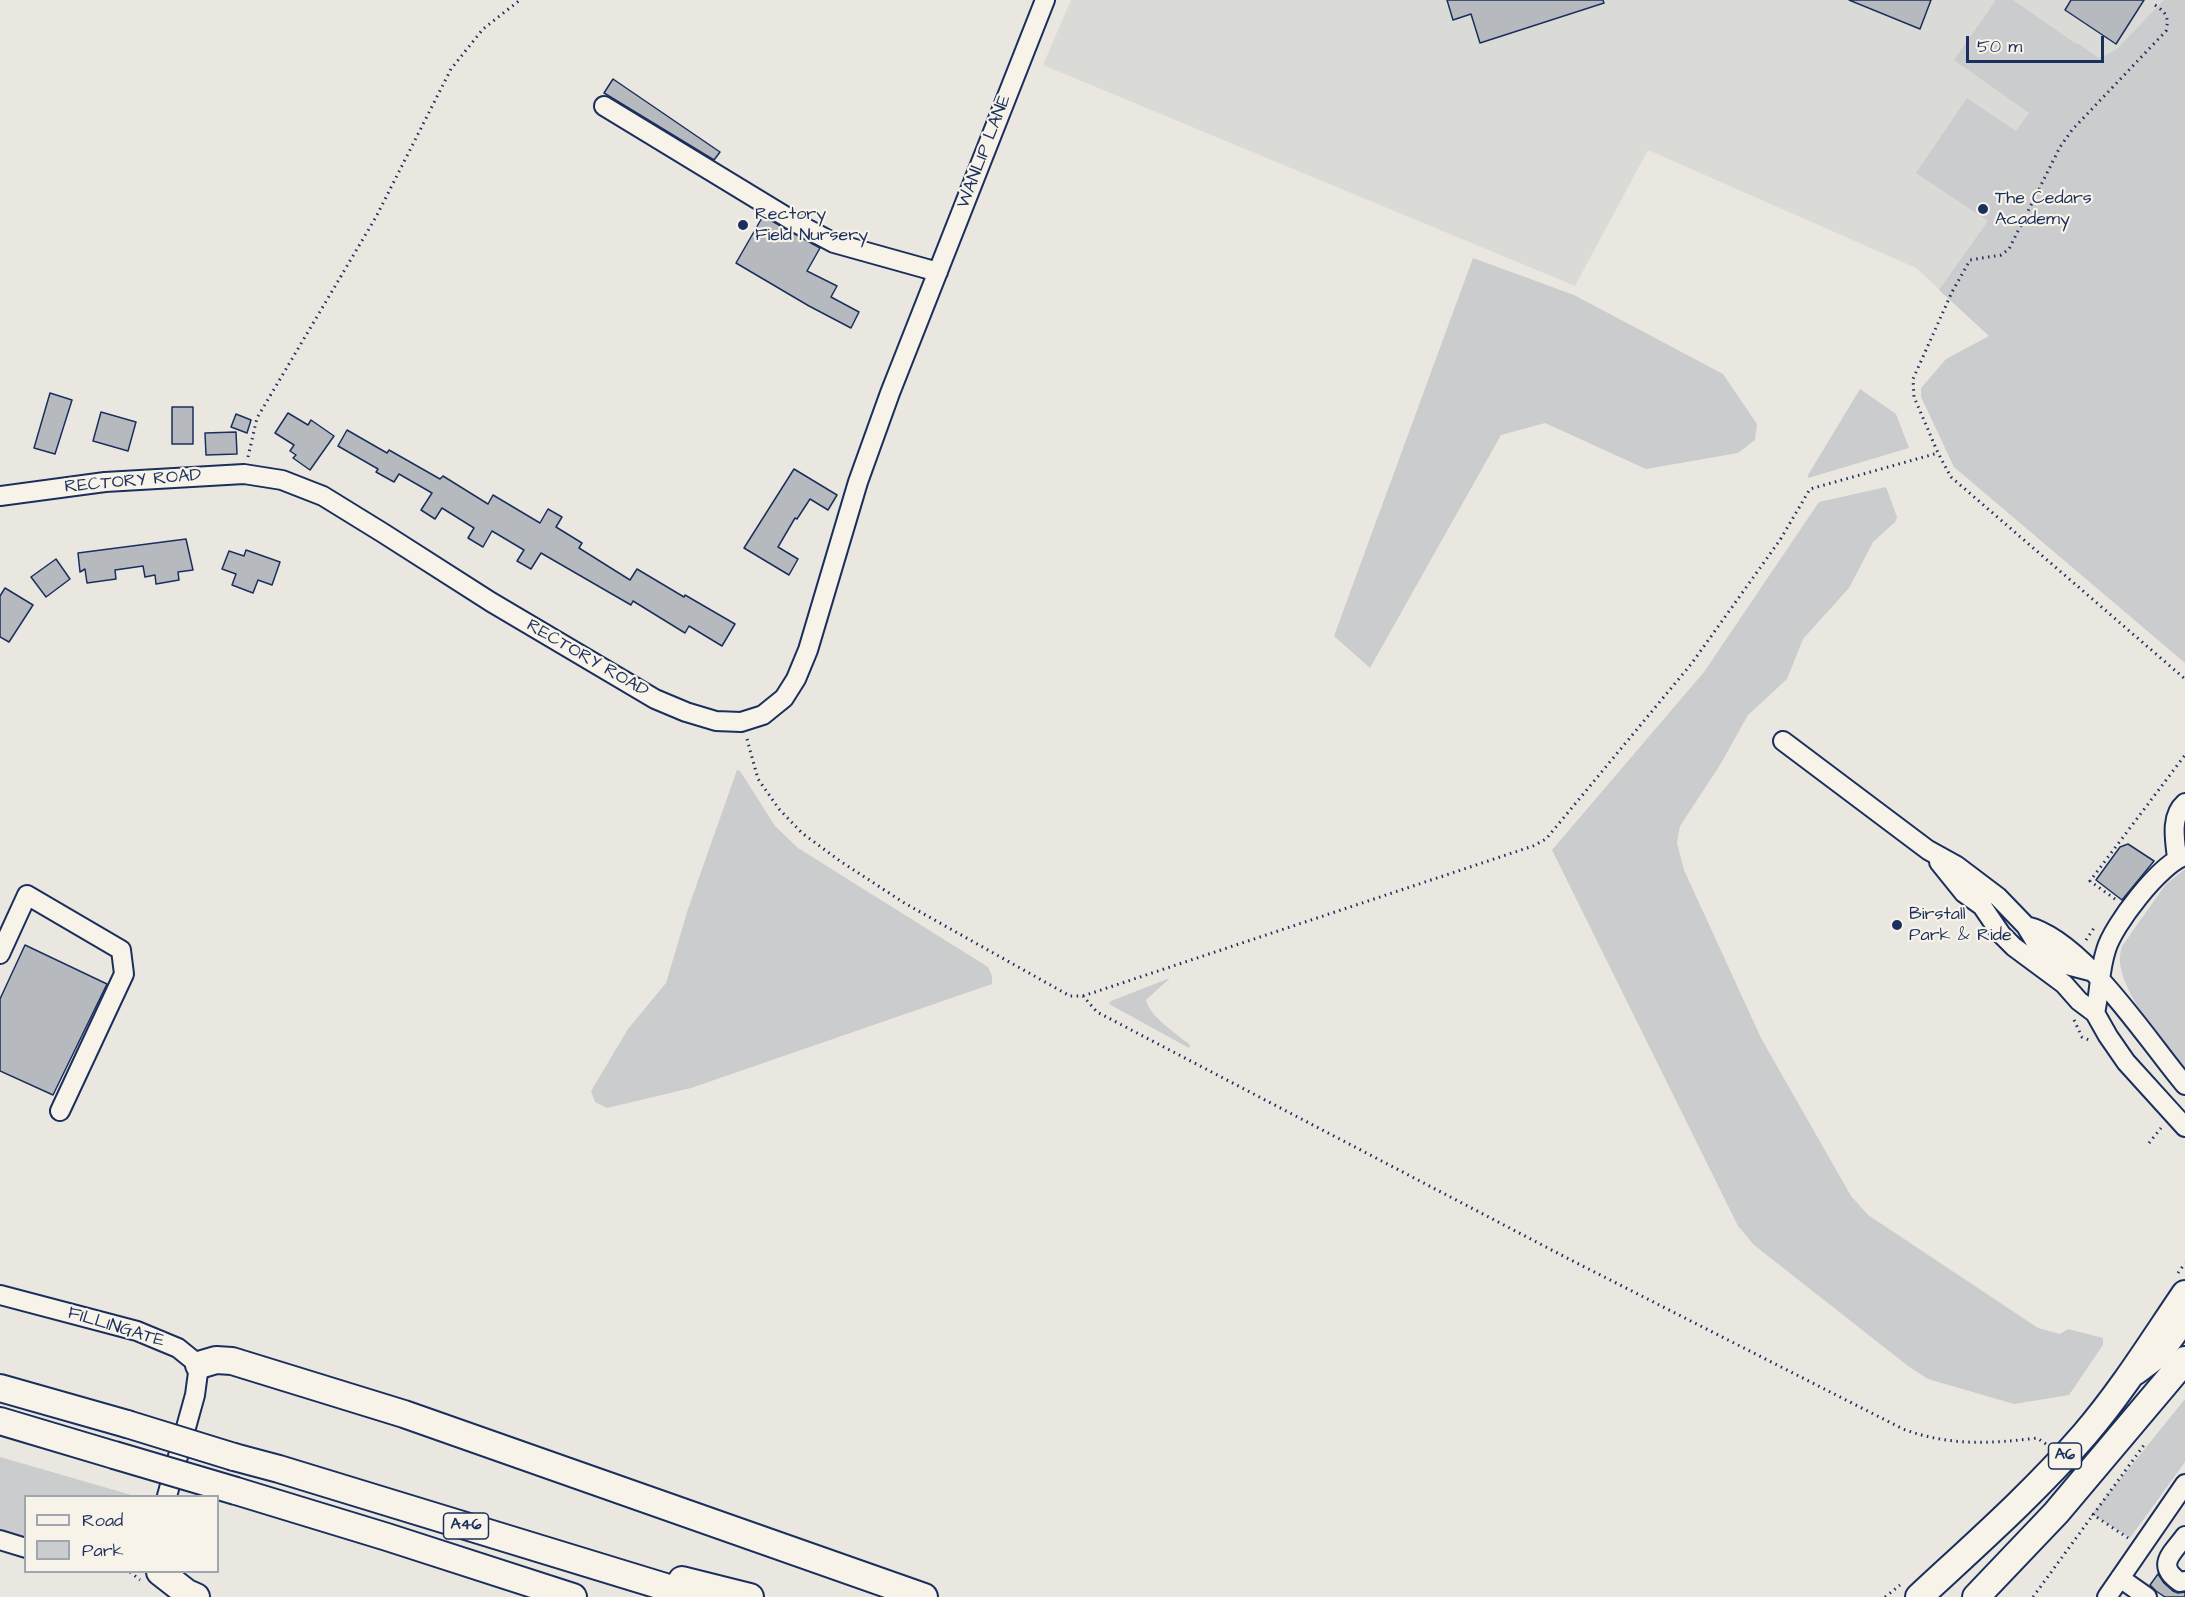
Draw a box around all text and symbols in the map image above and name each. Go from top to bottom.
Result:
scale bar [1969,24,2107,62]
text: 50 m [1977,34,2022,59]
street label: WANLIP LANE [953,92,1017,212]
place label: The Cedars Academy [1995,188,2092,230]
marker: The Cedars Academy [1976,202,1990,216]
place label: Rectory Field Nursery [755,204,868,246]
marker: Rectory Field Nursery [736,218,750,232]
street label: RECTORY ROAD [64,465,202,499]
street label: RECTORY ROAD [522,615,652,703]
place label: Birstall Park & Ride [1909,904,2012,946]
marker: Birstall Park & Ride [1890,918,1904,932]
street label: FILLINGATE [65,1303,167,1353]
road number: A6 [2048,1443,2082,1469]
legend [24,1495,219,1573]
text: Road [82,1508,123,1533]
road number: A46 [444,1513,488,1539]
text: Park [82,1538,124,1563]

